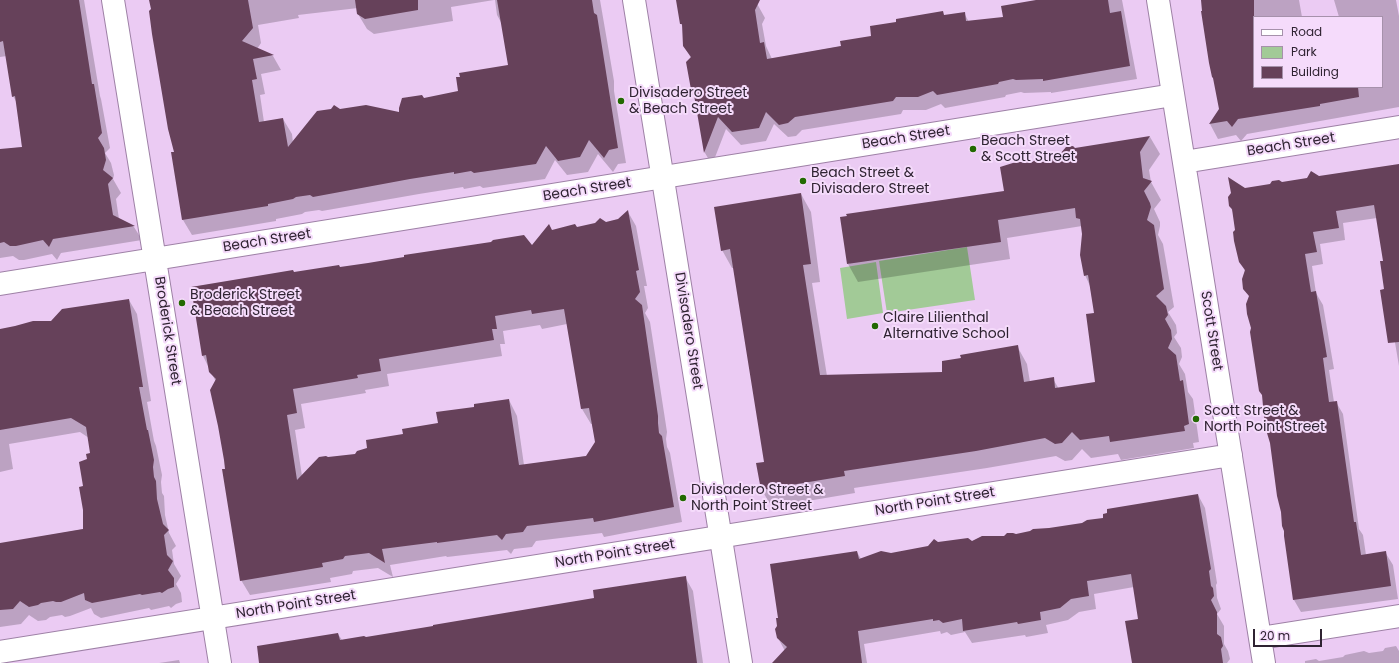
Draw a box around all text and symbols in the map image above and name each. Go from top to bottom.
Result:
legend [1253,16,1383,88]
text: Road [1291,23,1322,40]
text: Park [1291,43,1317,60]
text: Building [1291,63,1339,80]
place label: Divisadero Street & Beach Street [629,85,747,118]
marker: Divisadero Street & Beach Street [616,96,626,106]
street label: Beach Street [861,123,951,153]
street label: Beach Street [1246,130,1336,160]
place label: Beach Street & Scott Street [981,133,1076,166]
marker: Beach Street & Scott Street [968,144,978,154]
place label: Beach Street & Divisadero Street [811,165,929,198]
street label: Beach Street [542,175,632,205]
marker: Beach Street & Divisadero Street [798,176,808,186]
street label: Beach Street [222,226,312,256]
street label: Divisadero Street [670,271,706,391]
street label: Broderick Street [150,275,184,387]
place label: Broderick Street & Beach Street [190,287,300,320]
street label: Scott Street [1196,290,1226,372]
marker: Broderick Street & Beach Street [177,298,187,308]
place label: Claire Lilienthal Alternative School [883,310,1009,342]
marker: Claire Lilienthal Alternative School [870,321,880,331]
place label: Scott Street & North Point Street [1204,403,1325,436]
marker: Scott Street & North Point Street [1191,414,1201,424]
place label: Divisadero Street & North Point Street [691,482,824,514]
street label: North Point Street [874,484,996,520]
marker: Divisadero Street & North Point Street [678,493,688,503]
street label: North Point Street [554,536,676,572]
street label: North Point Street [235,587,357,623]
scale bar [1255,621,1324,647]
text: 20 m [1260,627,1290,644]

